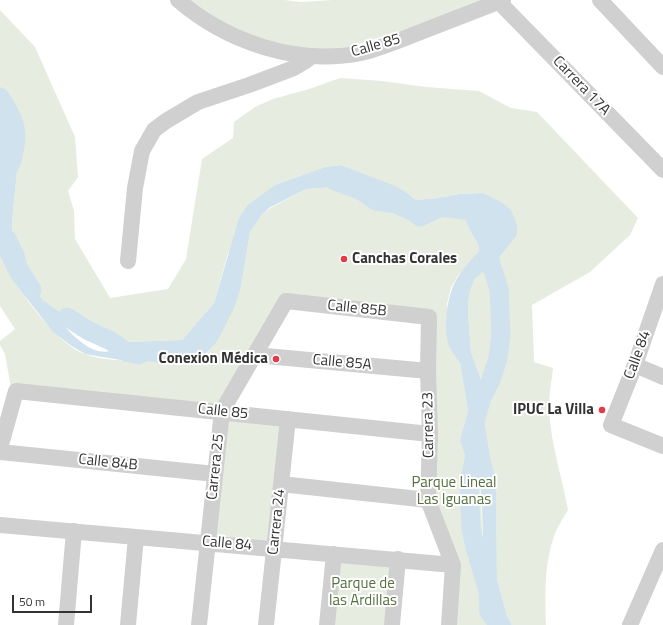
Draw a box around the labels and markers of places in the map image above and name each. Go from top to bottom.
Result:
place label: Canchas Corales [352,250,457,268]
marker: Canchas Corales [339,254,349,264]
place label: Conexion Médica [159,350,268,368]
marker: Conexion Médica [271,354,281,364]
place label: IPUC La Villa [513,401,594,419]
marker: IPUC La Villa [597,405,607,415]

